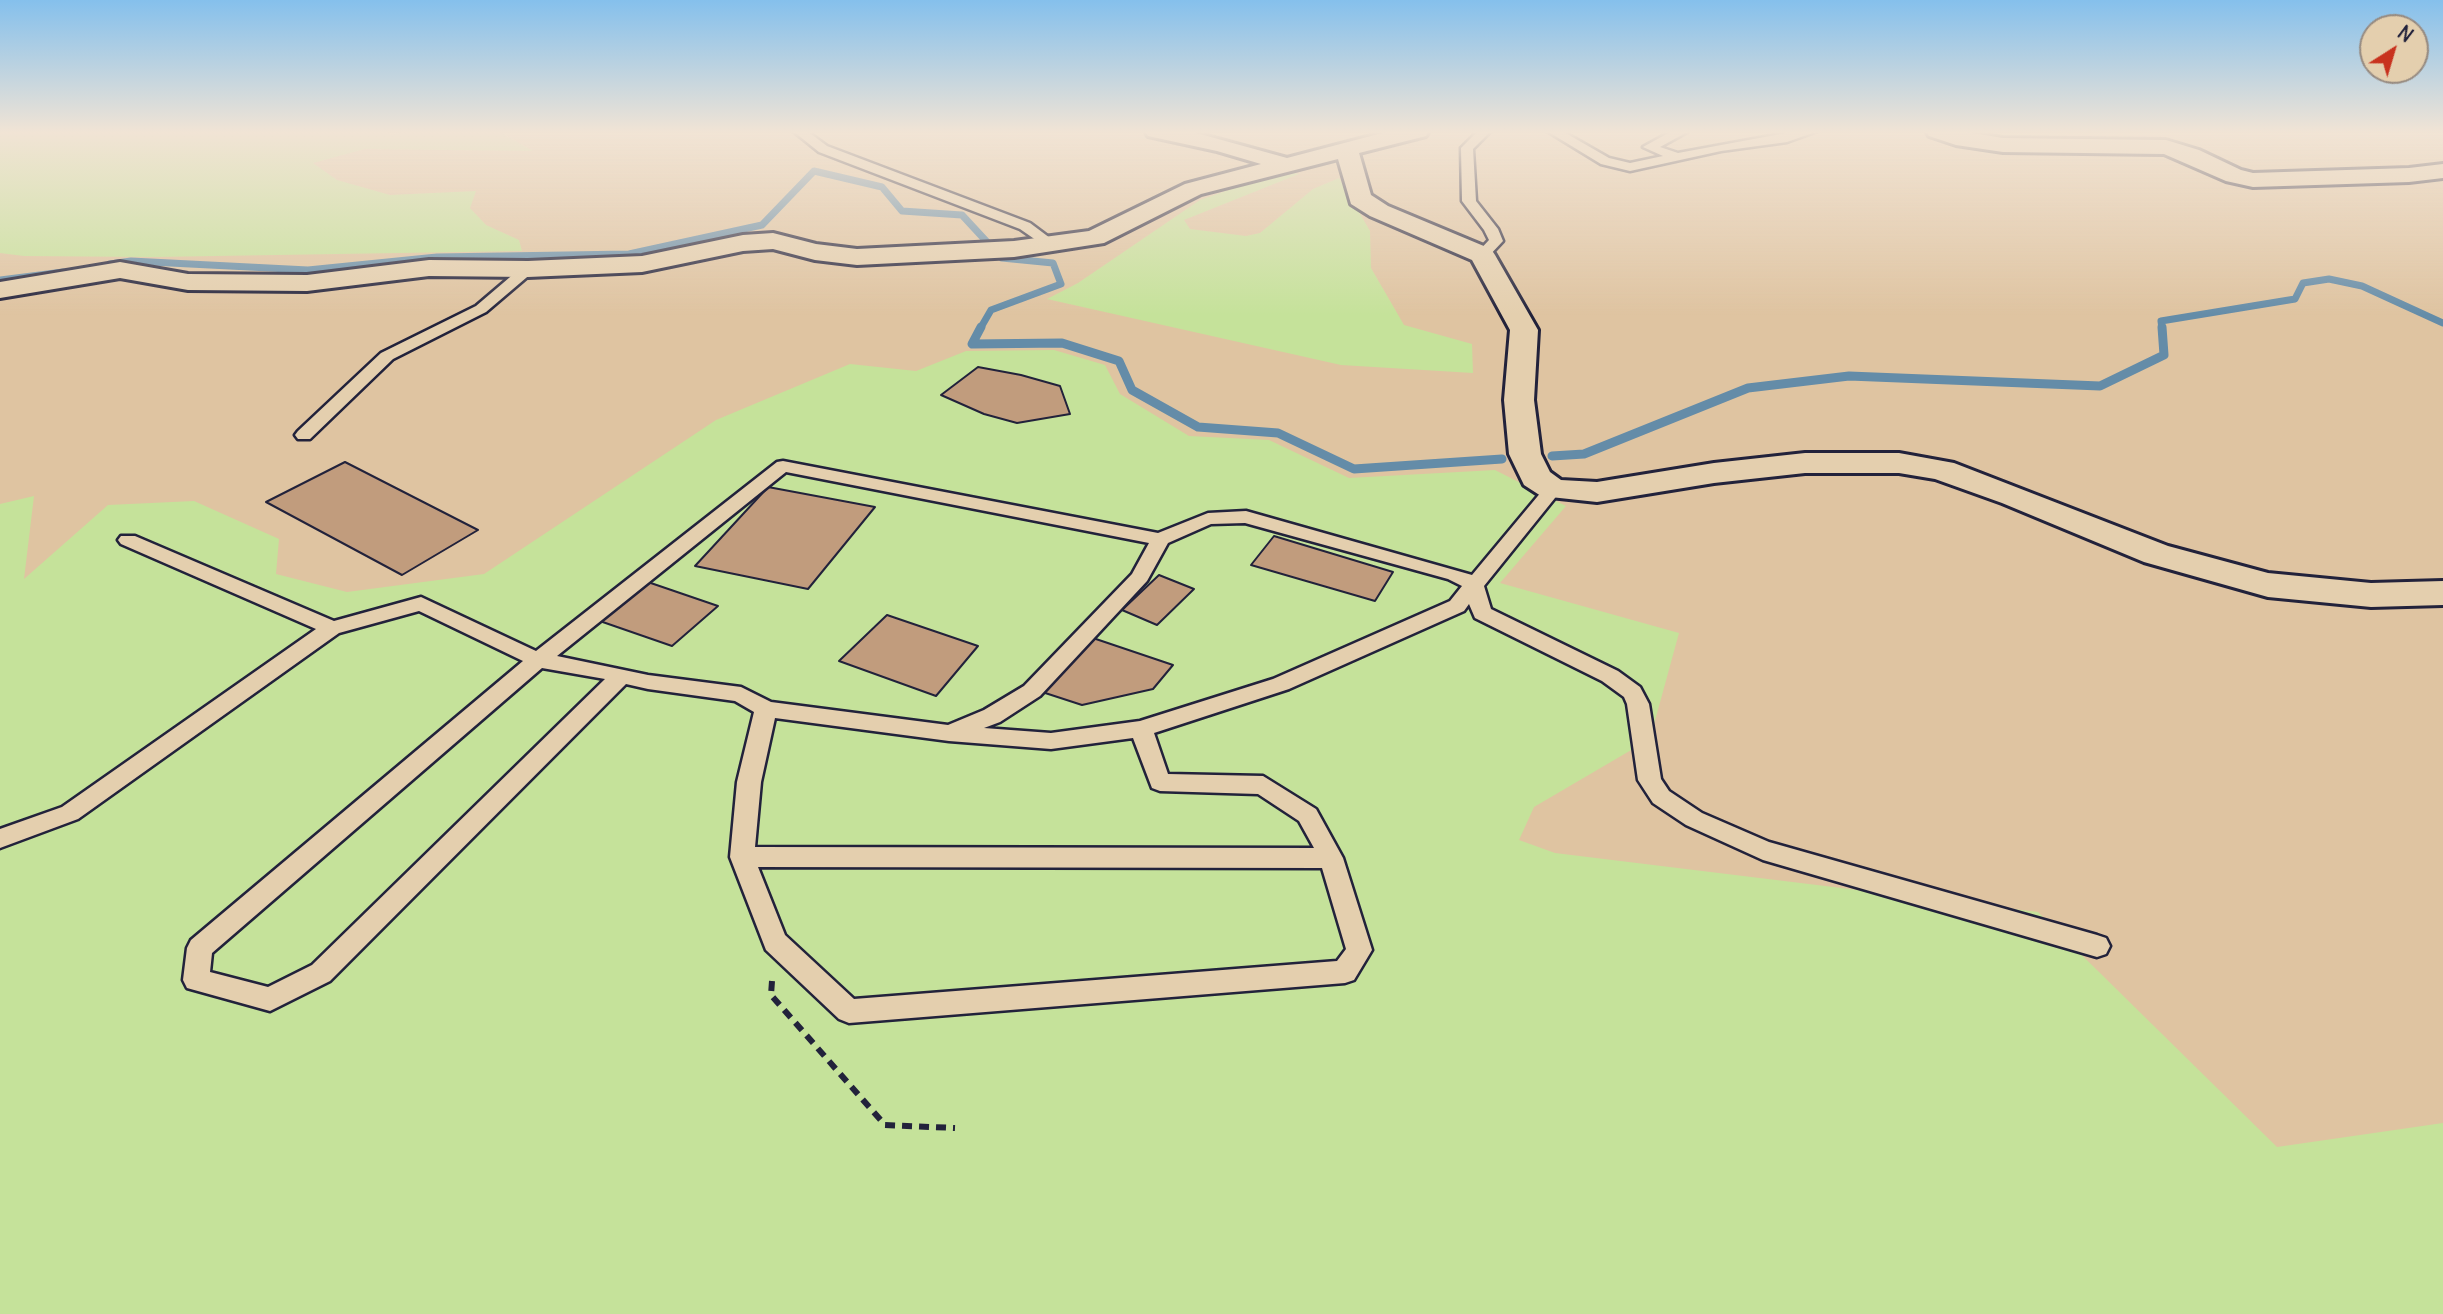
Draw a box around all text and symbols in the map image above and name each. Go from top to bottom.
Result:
north arrow [2359,14,2429,84]
text: N [2393,20,2418,47]

